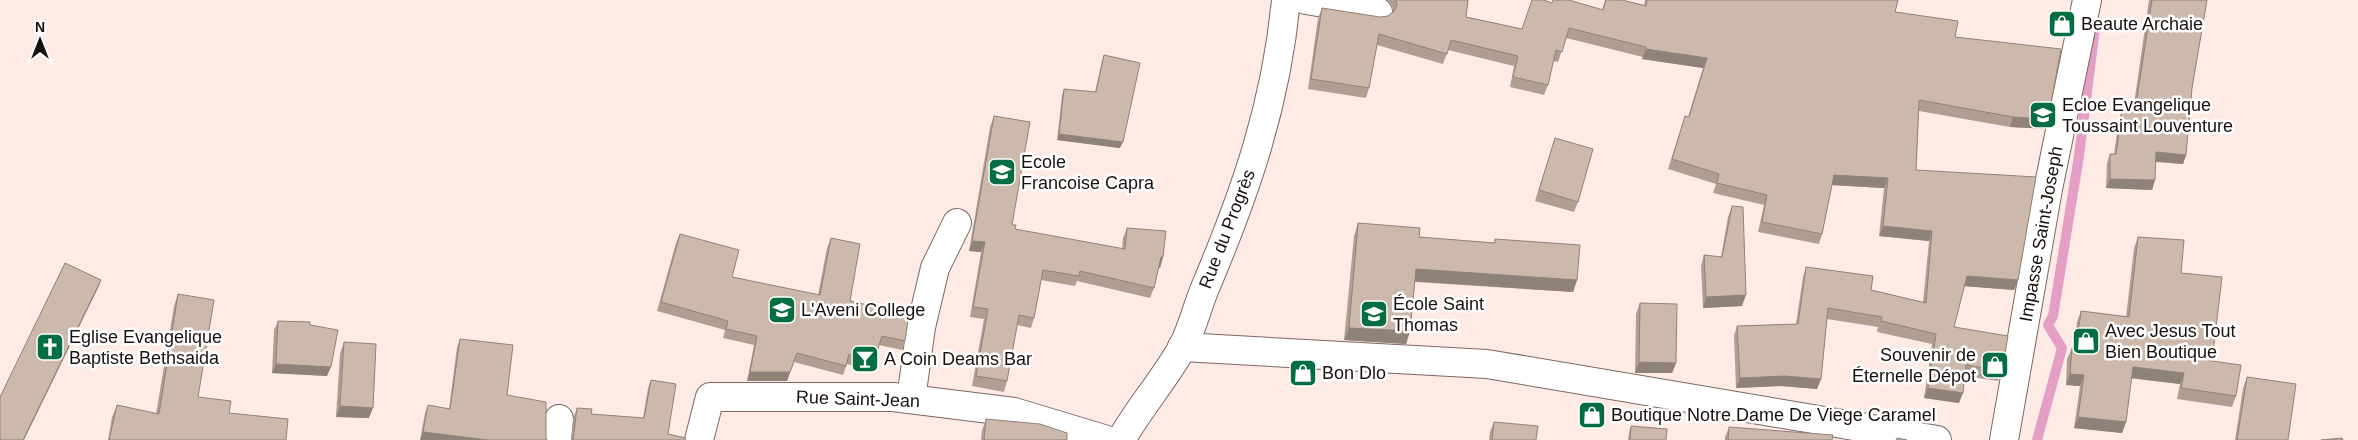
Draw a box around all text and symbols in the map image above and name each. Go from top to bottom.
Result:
shop icon: Beaute Archaie [2047,9,2077,39]
place label: Beaute Archaie [2081,14,2203,34]
north arrow [15,15,65,65]
text: N [35,19,45,35]
place label: Ecloe Evangelique Toussaint Louventure [2062,95,2233,136]
school or university icon: Ecloe Evangelique Toussaint Louventure [2028,100,2058,130]
street label: Impasse Saint-Joseph [2016,145,2066,323]
place label: Ecole Francoise Capra [1021,152,1155,193]
school or university icon: Ecole Francoise Capra [987,157,1017,187]
street label: Rue du Progrès [1195,167,1259,291]
place label: École Saint Thomas [1393,294,1484,335]
school or university icon: L'Aveni College [767,295,797,325]
school or university icon: École Saint Thomas [1359,299,1389,329]
place label: L'Aveni College [801,300,925,320]
place label: Avec Jesus Tout Bien Boutique [2105,321,2235,362]
shop icon: Avec Jesus Tout Bien Boutique [2071,326,2101,356]
place label: Eglise Evangelique Baptiste Bethsaida [69,327,222,368]
church icon: Eglise Evangelique Baptiste Bethsaida [35,332,65,362]
bar icon: A Coin Deams Bar [850,344,880,374]
place label: Souvenir de Éternelle Dépot [1852,345,1976,386]
place label: A Coin Deams Bar [884,349,1032,369]
shop icon: Souvenir de Éternelle Dépot [1980,350,2010,380]
shop icon: Bon Dlo [1288,358,1318,388]
place label: Bon Dlo [1322,363,1386,383]
street label: Rue Saint-Jean [796,387,920,411]
shop icon: Boutique Notre Dame De Viege Caramel [1577,400,1607,430]
place label: Boutique Notre Dame De Viege Caramel [1611,405,1936,425]

